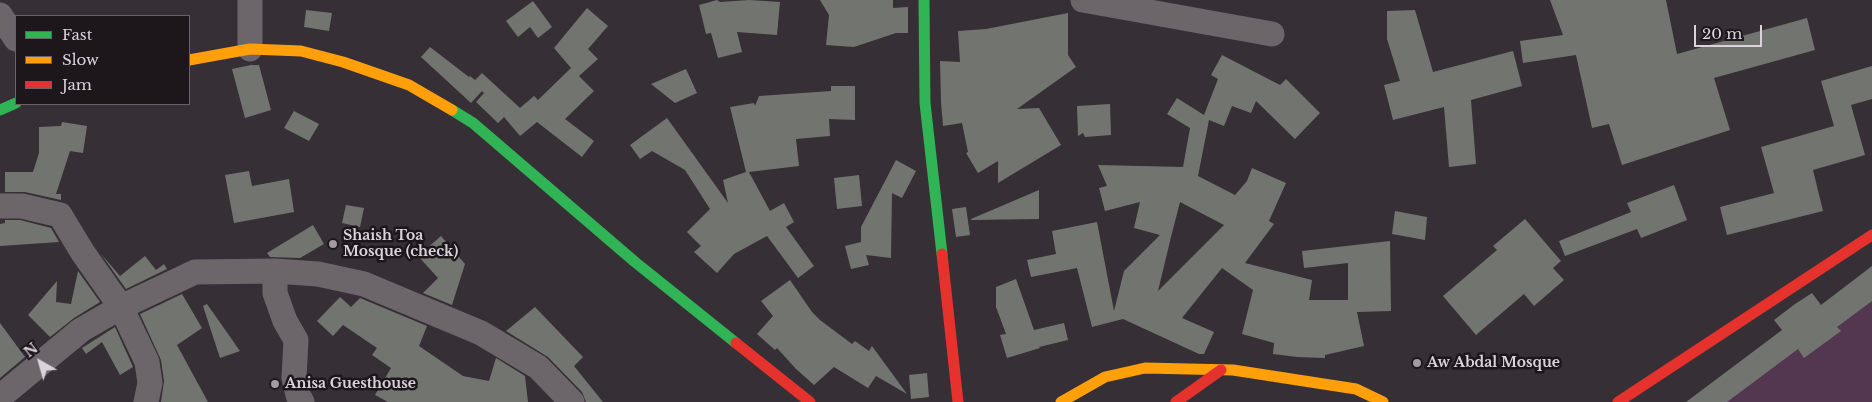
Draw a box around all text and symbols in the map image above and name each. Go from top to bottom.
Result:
legend [15,15,190,105]
scale bar [1697,15,1764,47]
text: 20 m [1702,24,1742,43]
text: Fast [62,25,92,44]
text: Slow [62,50,99,69]
text: Jam [62,75,92,94]
place label: Shaish Toa Mosque (check) [343,228,458,260]
marker: Shaish Toa Mosque (check) [327,238,339,250]
north arrow [15,337,65,387]
text: N [20,339,41,361]
place label: Aw Abdal Mosque [1427,355,1560,371]
marker: Aw Abdal Mosque [1411,357,1423,369]
place label: Anisa Guesthouse [285,376,416,392]
marker: Anisa Guesthouse [269,378,281,390]

